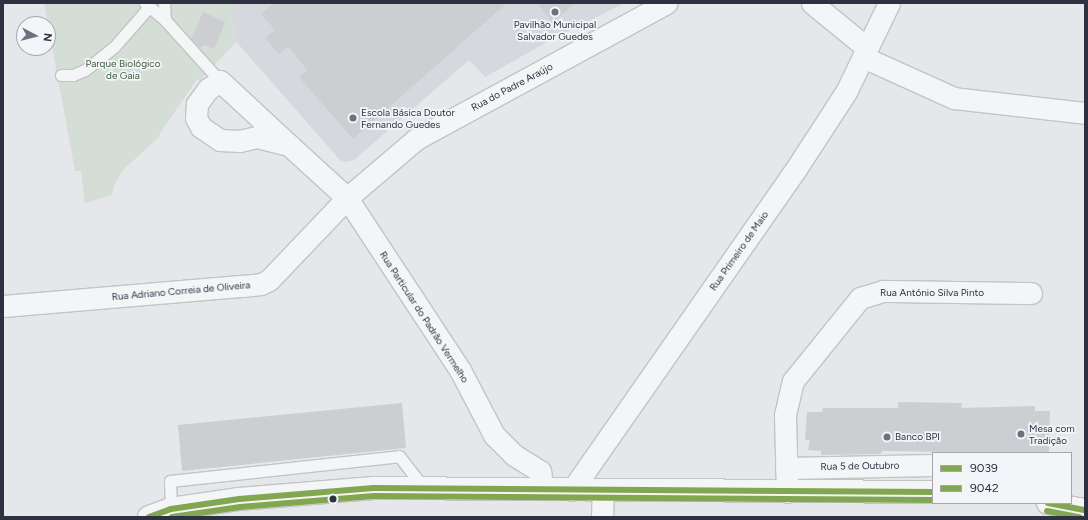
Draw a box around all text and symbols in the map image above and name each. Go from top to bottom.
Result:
marker: Pavilhão Municipal Salvador Guedes [550,7,560,17]
north arrow [16,16,56,56]
place label: Pavilhão Municipal Salvador Guedes [514,18,596,42]
text: N [40,32,54,42]
park label: Parque Biológico de Gaia [85,57,161,80]
street label: Rua do Padre Araújo [469,60,555,114]
place label: Escola Básica Doutor Fernando Guedes [361,106,455,130]
marker: Escola Básica Doutor Fernando Guedes [348,113,358,123]
street label: Rua Primeiro de Maio [707,209,771,293]
street label: Rua Particular do Padrão Vermelho [377,249,471,385]
street label: Rua Adriano Correia de Oliveira [111,279,251,303]
street label: Rua António Silva Pinto [880,287,984,299]
place label: Mesa com Tradição [1029,422,1075,446]
marker: Mesa com Tradição [1016,429,1026,439]
place label: Banco BPI [895,431,940,443]
marker: Banco BPI [882,432,892,442]
legend [932,452,1072,504]
street label: Rua 5 de Outubro [820,459,900,473]
text: 9039 [970,461,998,475]
text: 9042 [970,481,999,495]
unlabelled marker [328,494,338,504]

